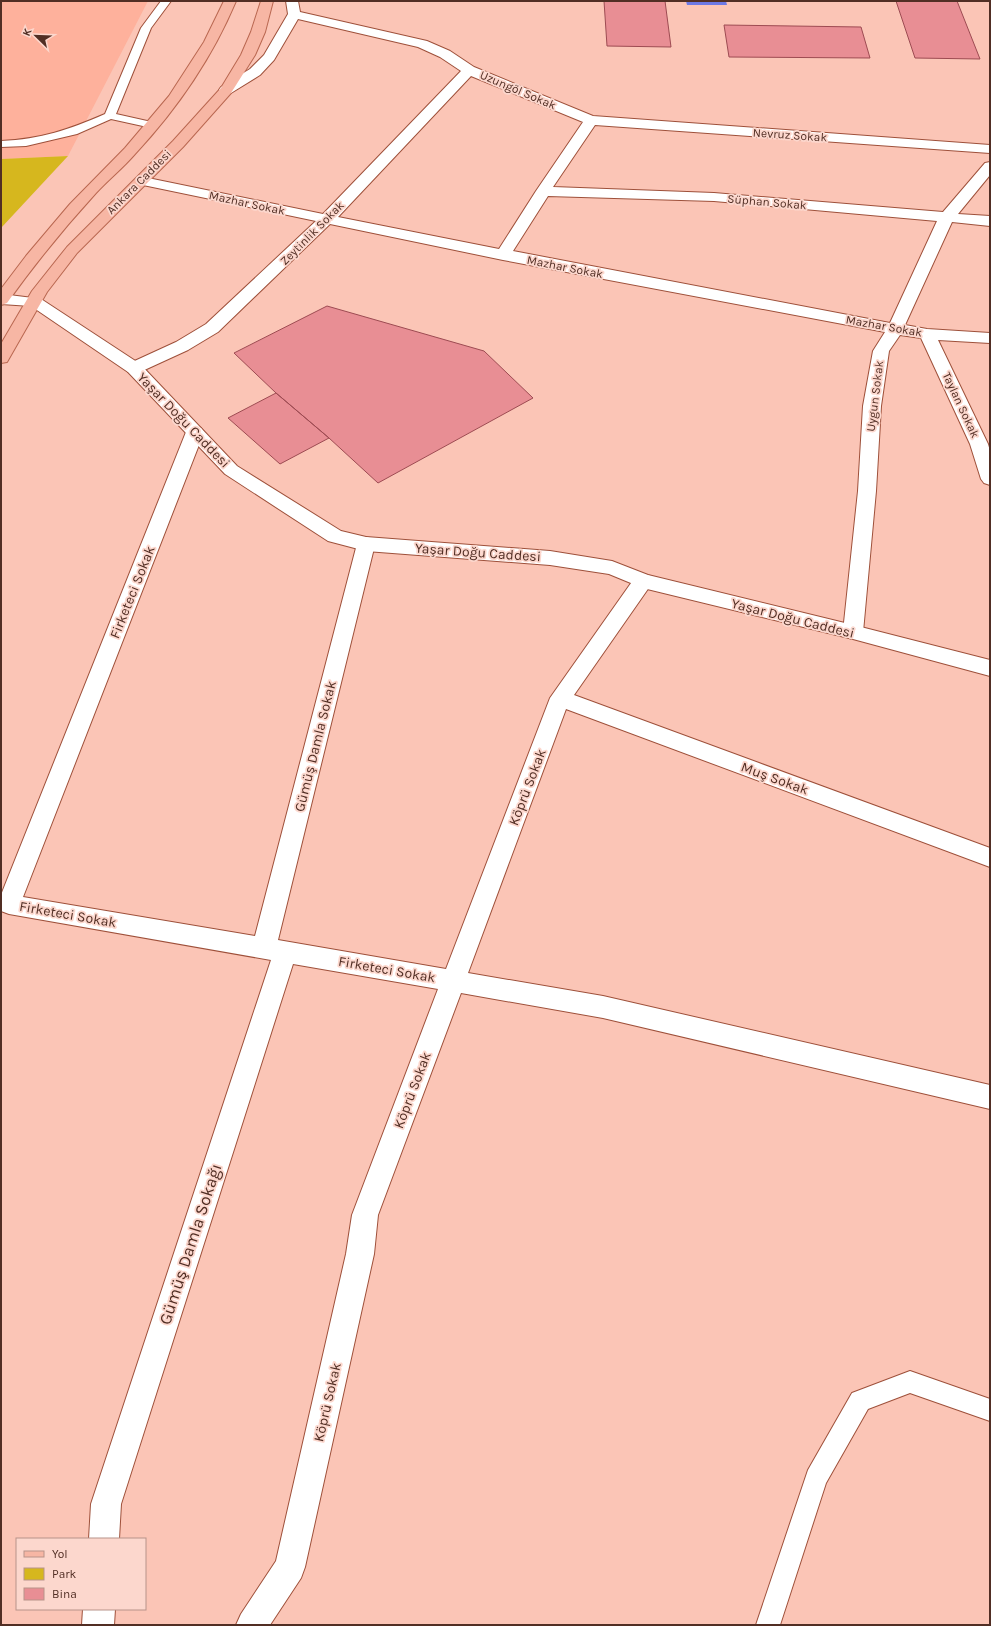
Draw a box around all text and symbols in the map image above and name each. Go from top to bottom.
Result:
north arrow [16,16,56,56]
text: K [20,26,35,38]
street label: Uzungöl Sokak [478,68,558,112]
street label: Nevruz Sokak [752,125,828,145]
street label: Ankara Caddesi [104,147,174,217]
street label: Mazhar Sokak [208,188,287,218]
street label: Süphan Sokak [727,192,807,212]
street label: Zeytinlik Sokak [277,198,347,268]
street label: Mazhar Sokak [526,253,605,281]
street label: Mazhar Sokak [845,312,924,340]
street label: Uygun Sokak [864,359,886,432]
street label: Yaşar Doğu Caddesi [134,369,234,472]
street label: Taylan Sokak [940,370,982,440]
street label: Yaşar Doğu Caddesi [414,540,541,565]
street label: Firketeci Sokak [106,543,159,641]
street label: Yaşar Doğu Caddesi [730,595,856,642]
street label: Gümüş Damla Sokak [291,679,340,813]
street label: Köprü Sokak [505,746,550,828]
street label: Muş Sokak [739,758,811,799]
street label: Firketeci Sokak [18,898,118,931]
street label: Firketeci Sokak [337,953,437,986]
street label: Köprü Sokak [390,1049,435,1131]
street label: Gümüş Damla Sokağı [154,1161,226,1327]
street label: Köprü Sokak [310,1361,345,1443]
legend [16,1538,146,1610]
text: Yol [52,1547,68,1561]
text: Park [52,1567,77,1581]
text: Bina [52,1587,77,1601]

